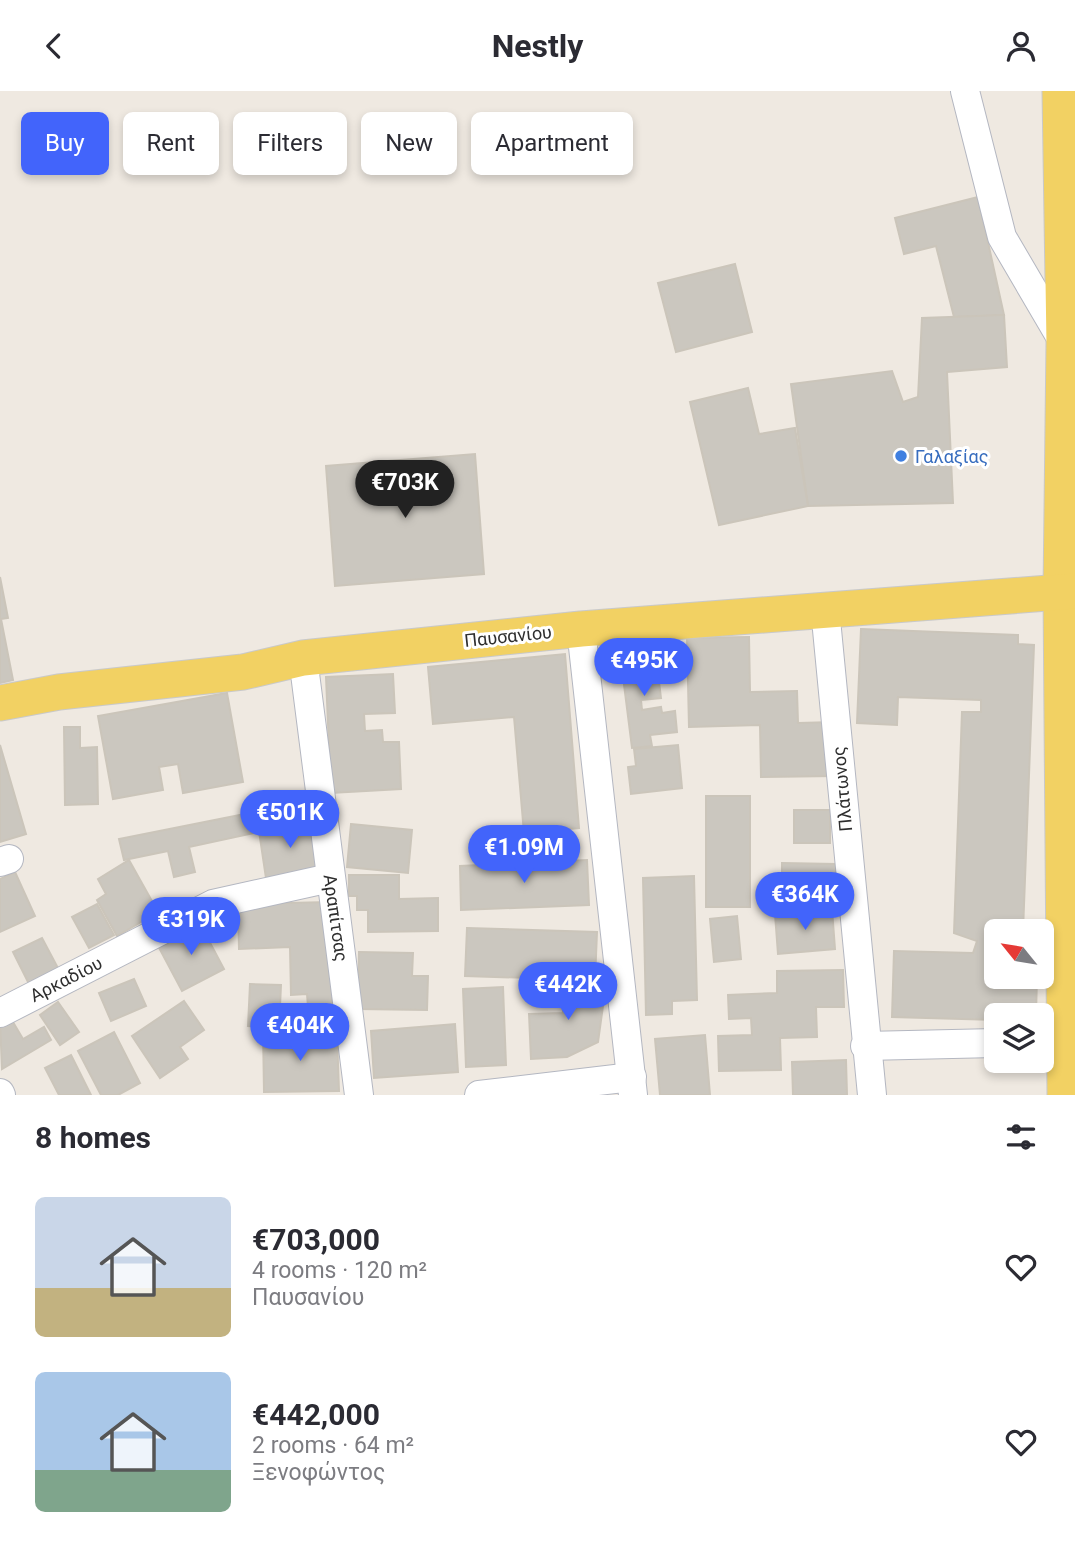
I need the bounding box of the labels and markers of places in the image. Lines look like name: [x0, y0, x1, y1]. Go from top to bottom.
place label: Γαλαξίας: [915, 446, 988, 467]
marker: Γαλαξίας: [893, 448, 909, 464]
pin: €703K: [356, 461, 454, 520]
pin: €495K: [595, 639, 693, 698]
pin: €501K: [241, 791, 339, 850]
pin: €1.09M: [467, 825, 581, 885]
pin: €364K: [756, 873, 854, 932]
pin: €319K: [142, 897, 240, 957]
pin: €442K: [519, 963, 617, 1022]
pin: €404K: [251, 1003, 349, 1063]

